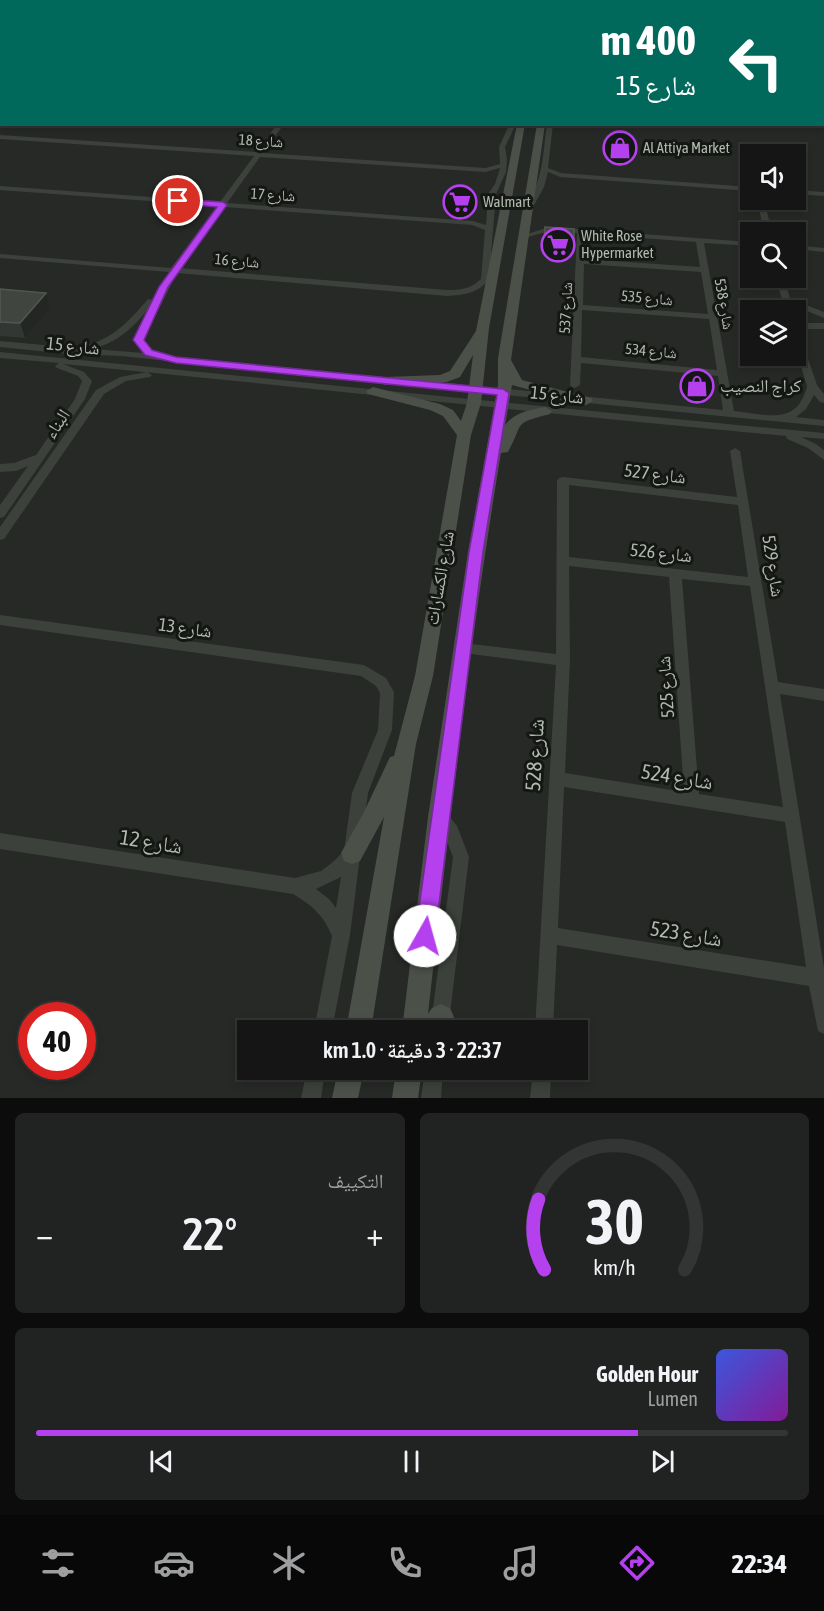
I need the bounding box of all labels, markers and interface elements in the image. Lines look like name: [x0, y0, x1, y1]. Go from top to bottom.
text: 400 m: [601, 16, 696, 64]
icon: left: [717, 24, 795, 102]
text: شارع 15: [616, 70, 696, 101]
street label: شارع 18: [238, 130, 284, 153]
shop icon: Al Attiya Market: [602, 130, 638, 166]
place label: Al Attiya Market: [643, 139, 730, 156]
map controls: [740, 144, 806, 366]
button: sound: [740, 144, 806, 210]
pin: [152, 175, 203, 226]
icon: arrive: [161, 184, 194, 217]
street label: شارع 17: [250, 184, 296, 207]
supermarket icon: Walmart: [442, 184, 478, 220]
place label: Walmart: [483, 193, 531, 210]
button: search: [740, 222, 806, 288]
supermarket icon: White Rose Hypermarket: [540, 227, 576, 263]
place label: White Rose Hypermarket: [581, 227, 654, 261]
street label: شارع 16: [214, 250, 260, 273]
street label: شارع 538: [710, 277, 737, 331]
street label: شارع 537: [556, 282, 577, 334]
street label: شارع 535: [620, 287, 674, 310]
button: layers: [740, 300, 806, 366]
street label: شارع 15: [45, 332, 101, 360]
street label: شارع 534: [624, 340, 678, 363]
shop icon: كراج النصيب: [679, 368, 715, 404]
place label: كراج النصيب: [720, 375, 802, 398]
street label: شارع 15: [529, 381, 585, 409]
street label: البناء: [39, 405, 74, 443]
street label: شارع 527: [623, 459, 687, 489]
street label: شارع الكسارات: [421, 529, 459, 627]
street label: شارع 529: [757, 534, 789, 598]
street label: شارع 526: [629, 539, 693, 567]
street label: شارع 13: [157, 613, 213, 643]
street label: شارع 525: [653, 655, 679, 719]
street label: شارع 528: [520, 718, 550, 792]
street label: شارع 524: [639, 758, 715, 796]
street label: شارع 12: [118, 824, 184, 860]
position arrow: [393, 904, 457, 968]
street label: شارع 523: [648, 915, 724, 953]
speed limit sign: 40: [18, 1002, 96, 1080]
text: 22:37 · 3 دقيقة · 1.0 km: [323, 1037, 502, 1063]
text: التكييف: [327, 1169, 384, 1192]
text: 30: [585, 1186, 644, 1257]
text: 22°: [182, 1208, 237, 1260]
text: −: [36, 1215, 53, 1253]
text: +: [366, 1215, 383, 1253]
text: km/h: [593, 1255, 636, 1280]
text: Golden Hour: [596, 1361, 698, 1387]
text: Lumen: [647, 1387, 698, 1410]
icon: previous: [145, 1445, 178, 1478]
icon: pause: [395, 1445, 428, 1478]
icon: next: [646, 1445, 679, 1478]
icon: filters: [37, 1542, 79, 1584]
icon: car: [153, 1542, 195, 1584]
icon: climate: [268, 1542, 310, 1584]
icon: phone: [384, 1542, 426, 1584]
icon: music: [500, 1542, 542, 1584]
icon: directions: [616, 1542, 658, 1584]
text: 22:34: [732, 1548, 787, 1579]

